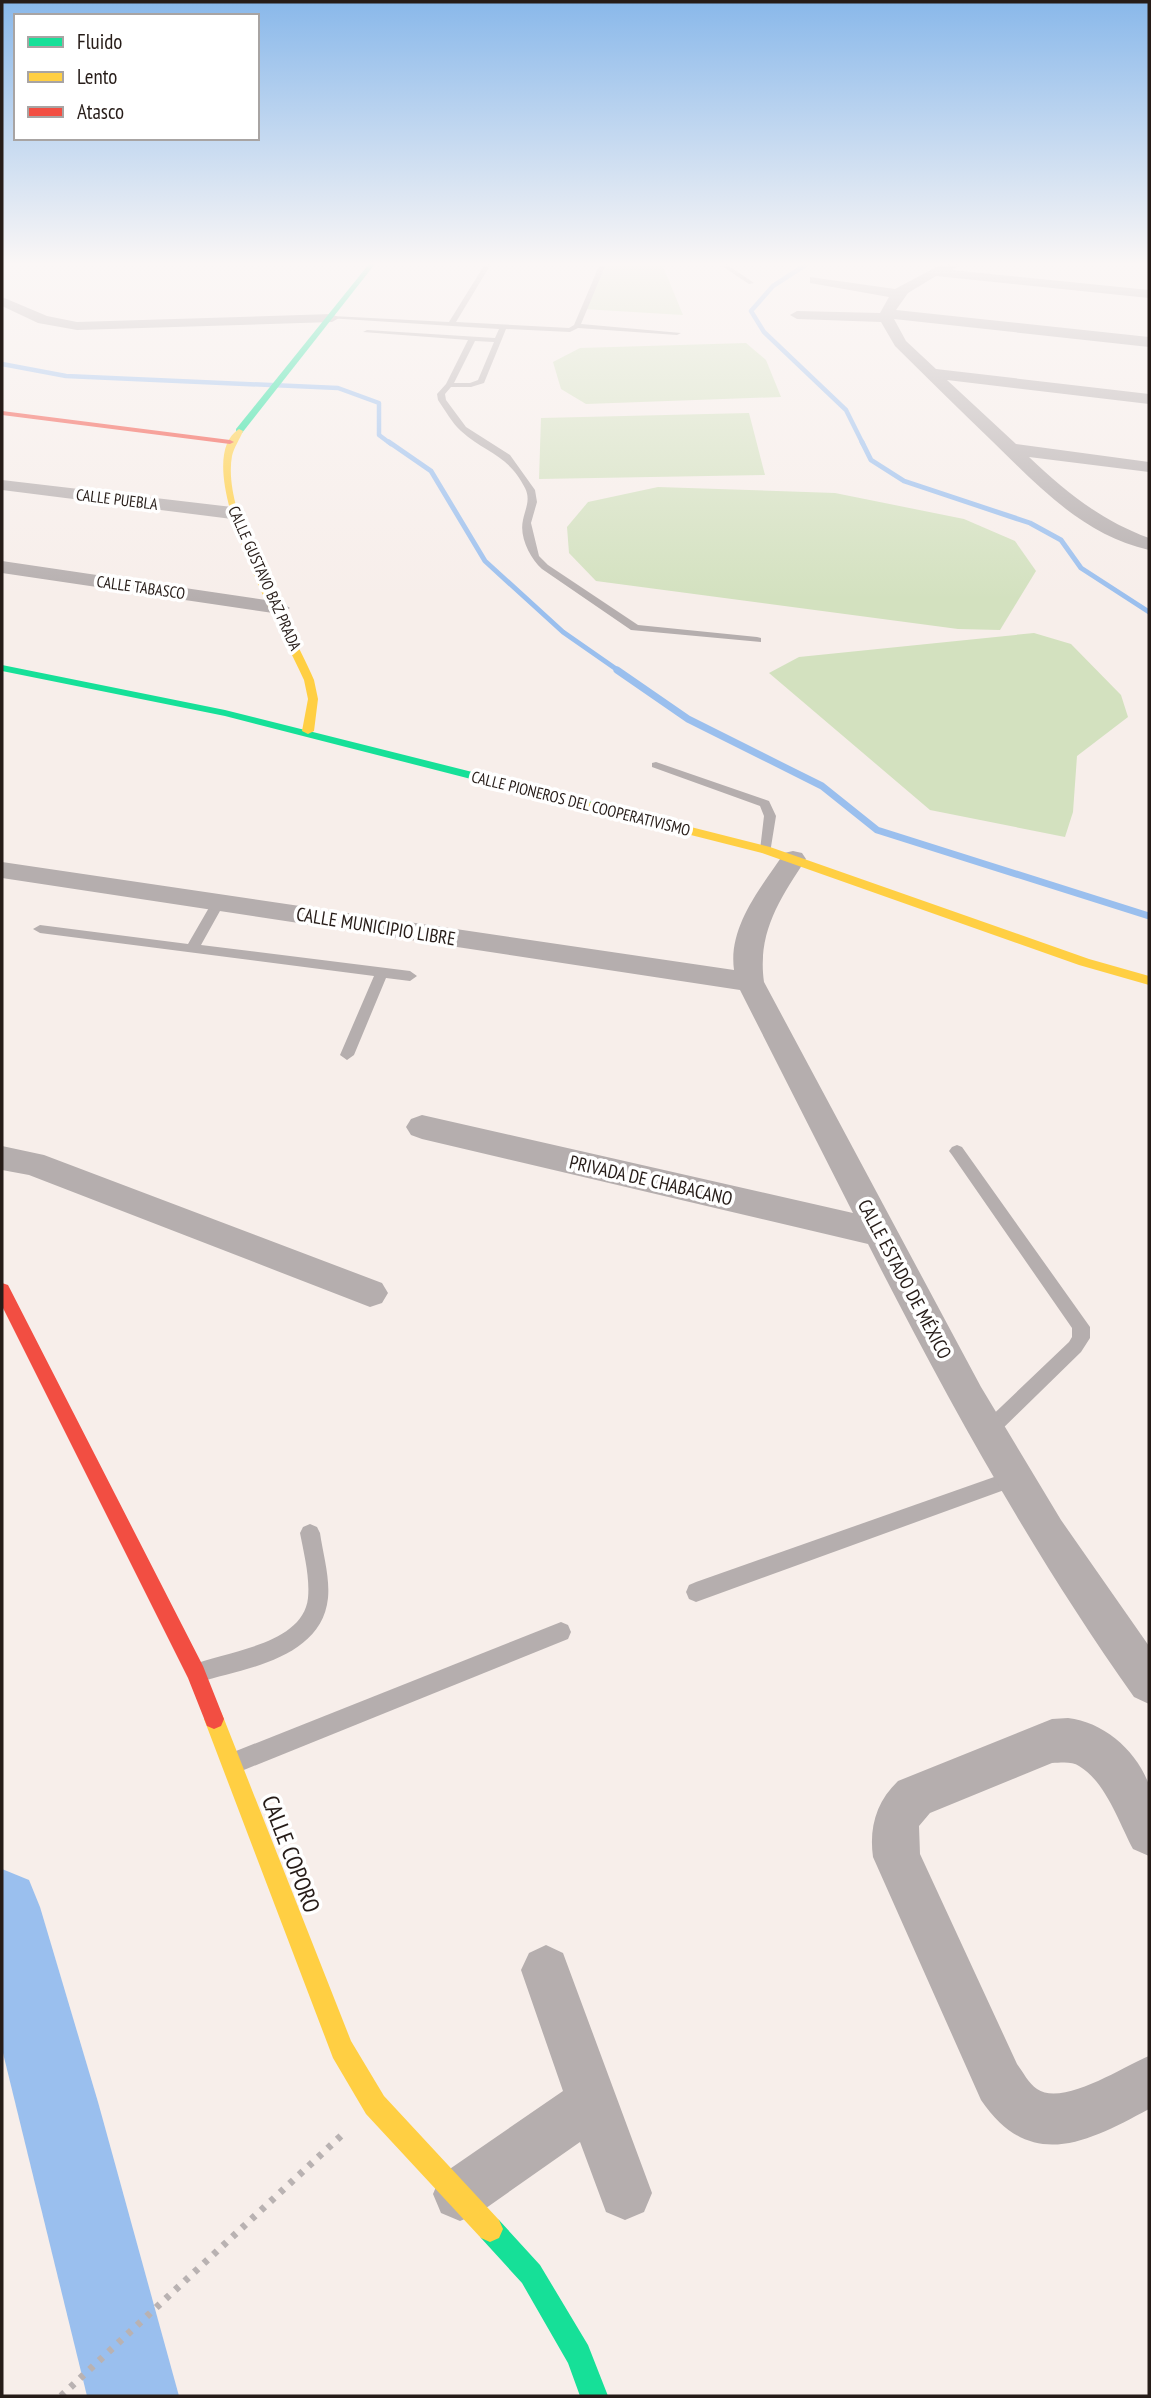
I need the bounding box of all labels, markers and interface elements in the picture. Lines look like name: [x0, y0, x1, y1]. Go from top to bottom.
legend: [14, 14, 259, 140]
text: Fluido: [77, 28, 122, 55]
text: Lento: [77, 63, 117, 90]
text: Atasco: [77, 98, 124, 125]
street label: CALLE PUEBLA: [75, 484, 159, 514]
street label: CALLE GUSTAVO BAZ PRADA: [224, 503, 306, 654]
street label: CALLE TABASCO: [95, 571, 187, 603]
street label: CALLE PIONEROS DEL COOPERATIVISMO: [470, 766, 693, 840]
street label: CALLE MUNICIPIO LIBRE: [295, 902, 457, 950]
street label: PRIVADA DE CHABACANO: [567, 1150, 735, 1210]
street label: CALLE ESTADO DE MÉXICO: [853, 1195, 957, 1363]
street label: CALLE COPORO: [256, 1791, 327, 1916]

